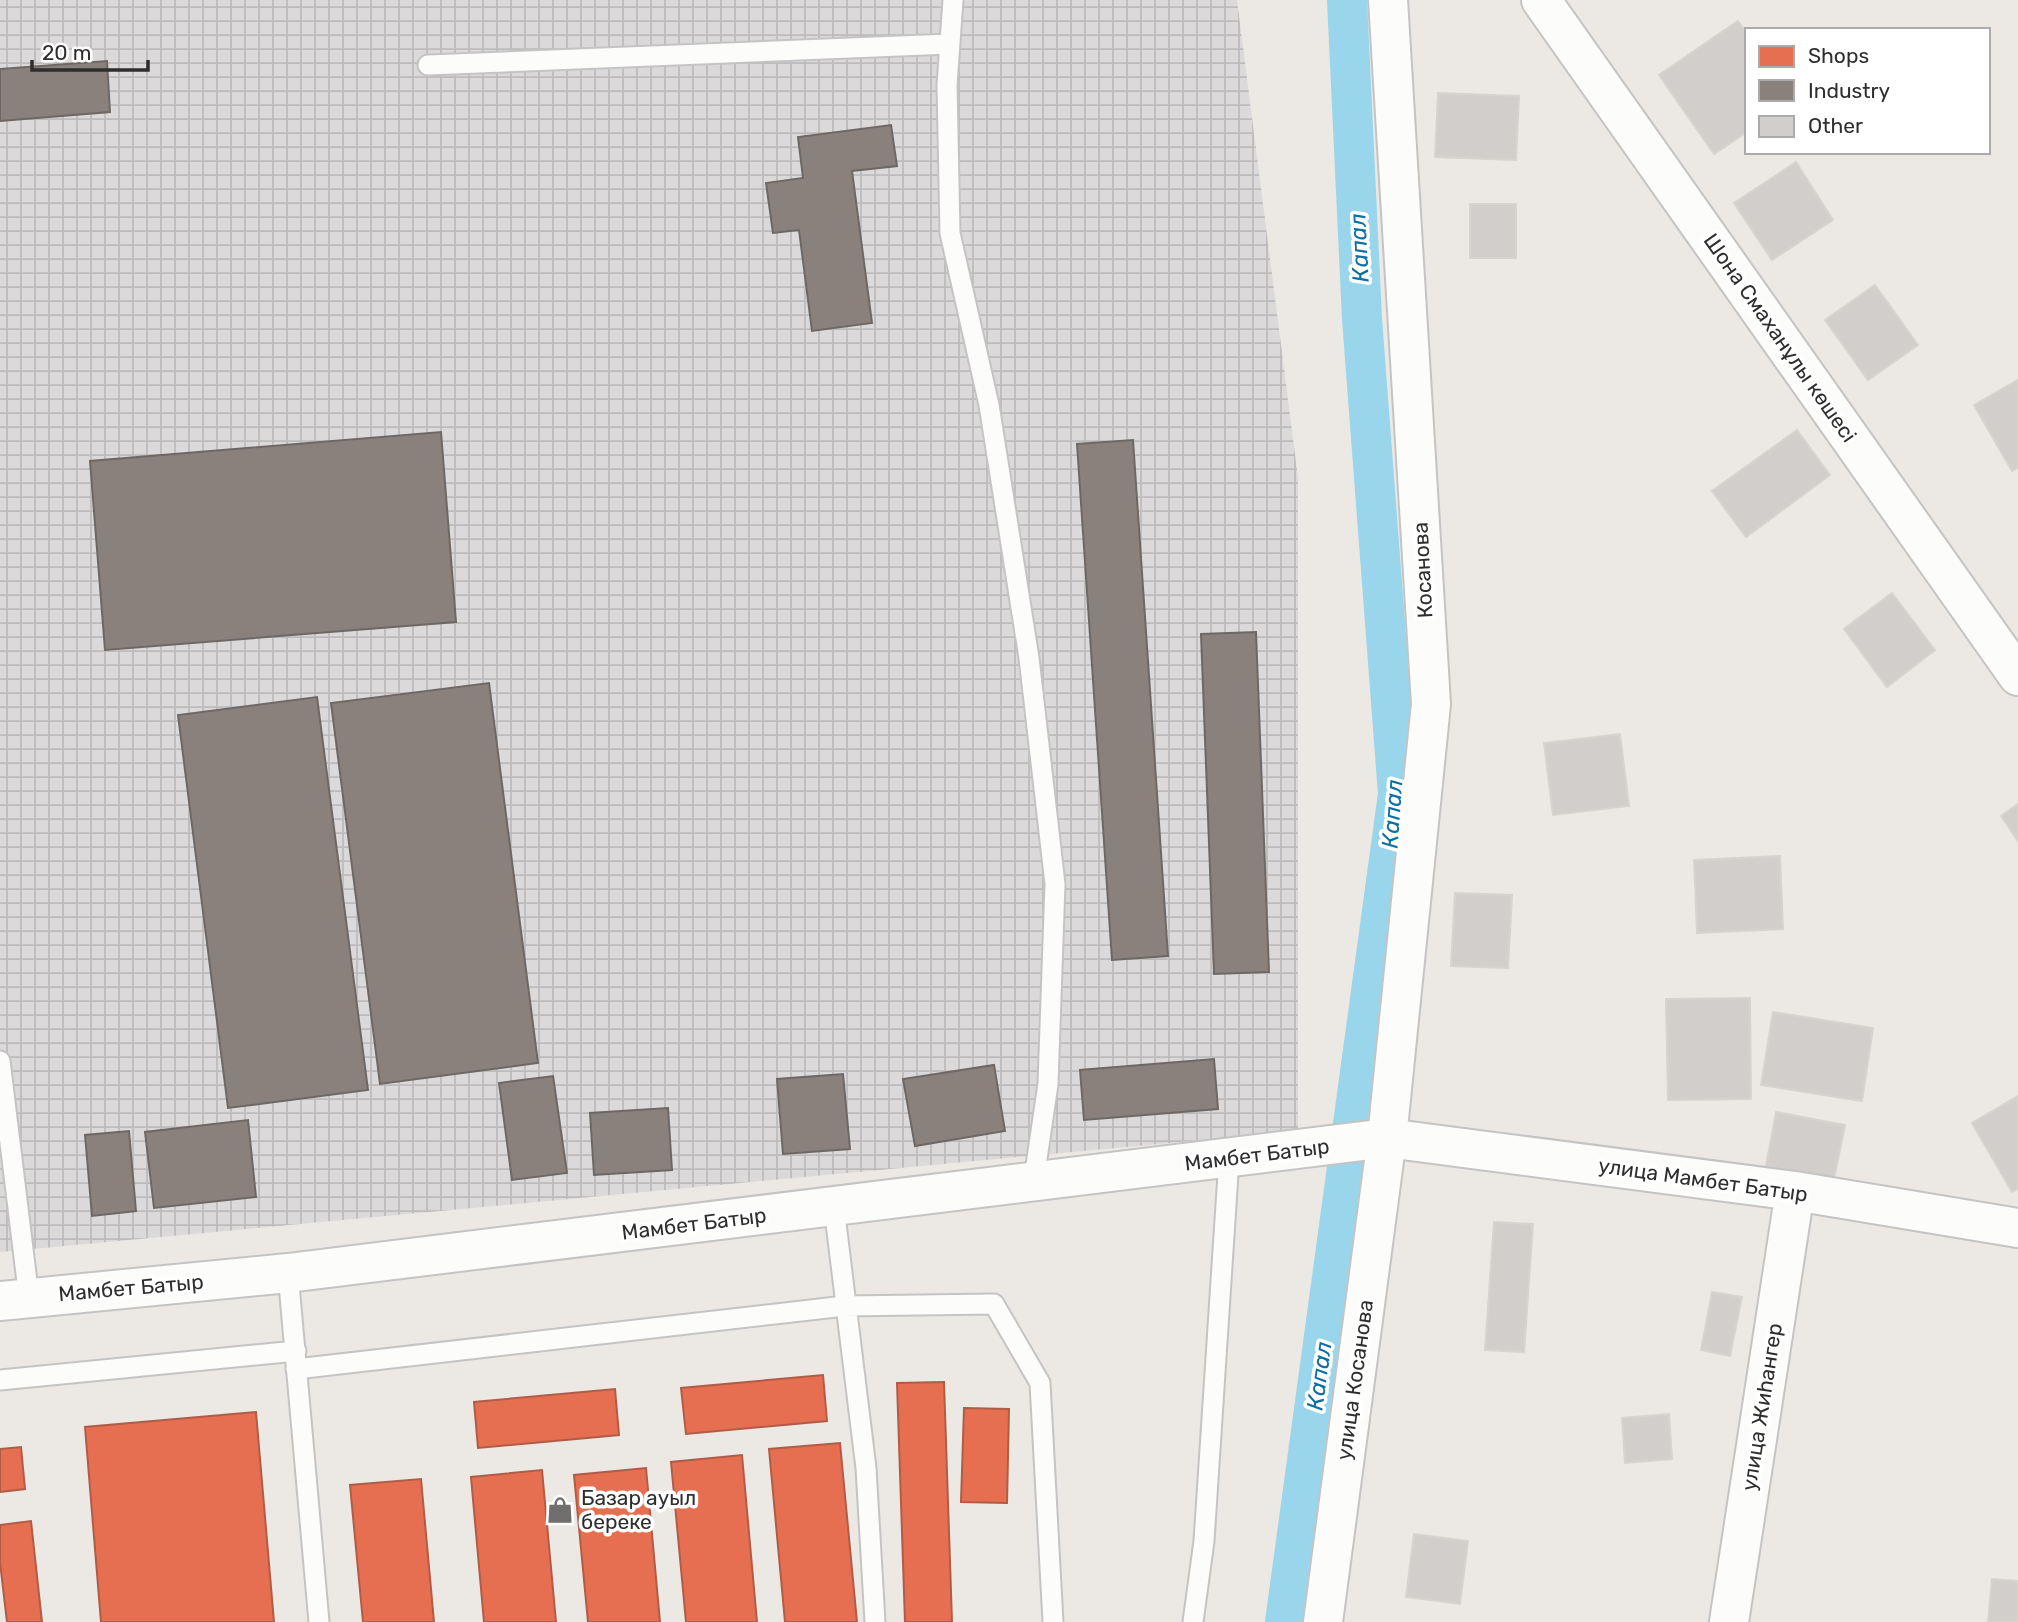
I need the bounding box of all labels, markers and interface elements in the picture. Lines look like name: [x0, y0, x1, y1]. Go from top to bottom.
scale bar: [32, 28, 147, 72]
legend: [1745, 28, 1990, 154]
text: 20 m: [42, 40, 91, 65]
text: Shops: [1808, 43, 1869, 68]
text: Industry: [1808, 78, 1890, 103]
text: Other: [1808, 113, 1863, 138]
water label: Капал: [1343, 213, 1375, 283]
street label: Шона Смаханұлы көшесі: [1699, 229, 1862, 447]
street label: Косанова: [1407, 521, 1438, 619]
water label: Капал: [1376, 779, 1408, 849]
street label: Мамбет Батыр: [1183, 1133, 1331, 1176]
street label: улица Мамбет Батыр: [1597, 1152, 1809, 1207]
street label: Мамбет Батыр: [620, 1202, 768, 1245]
street label: Мамбет Батыр: [57, 1269, 205, 1306]
street label: улица Косанова: [1331, 1298, 1378, 1462]
street label: улица Жиhангер: [1736, 1321, 1787, 1493]
water label: Капал: [1300, 1340, 1338, 1412]
place label: Базар ауыл береке: [581, 1485, 696, 1534]
shop icon: Базар ауыл береке: [545, 1495, 575, 1525]

